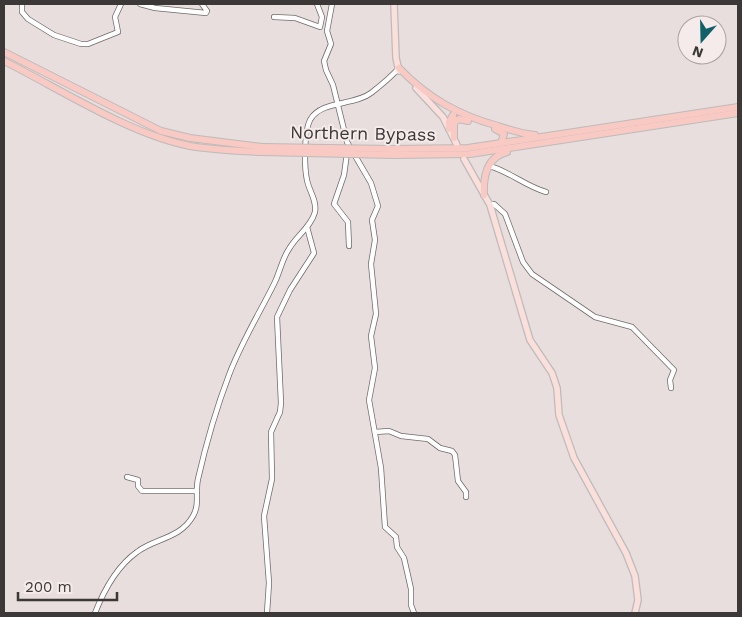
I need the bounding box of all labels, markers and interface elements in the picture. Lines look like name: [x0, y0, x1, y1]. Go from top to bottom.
north arrow: [677, 15, 727, 65]
text: N: [690, 43, 705, 62]
street label: Northern Bypass: [290, 121, 436, 145]
scale bar: [18, 570, 116, 602]
text: 200 m: [25, 578, 72, 596]

